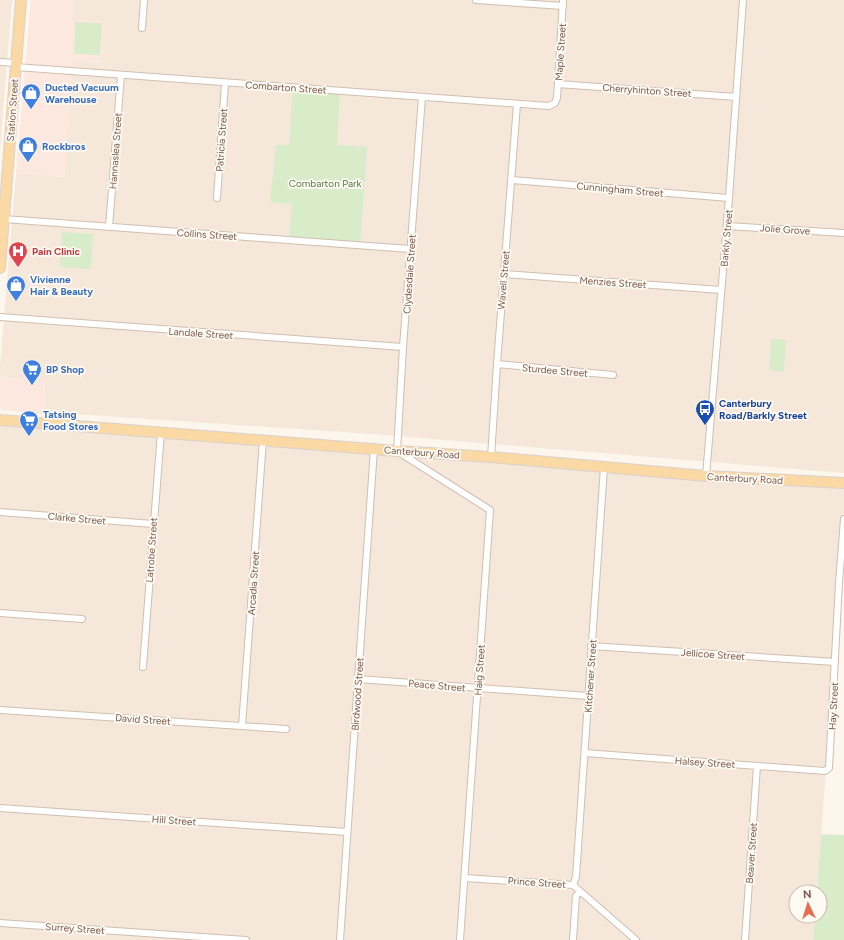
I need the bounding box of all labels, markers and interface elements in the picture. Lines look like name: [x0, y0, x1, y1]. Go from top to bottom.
street label: Maple Street: [552, 23, 569, 81]
street label: Station Street: [4, 78, 21, 142]
street label: Combarton Street: [245, 78, 327, 97]
place label: Ducted Vacuum Warehouse: [45, 81, 119, 106]
street label: Cherryhinton Street: [602, 81, 692, 100]
shop icon: Ducted Vacuum Warehouse: [20, 82, 42, 110]
street label: Patricia Street: [213, 108, 230, 172]
street label: Hannaslea Street: [106, 112, 125, 190]
shop icon: Rockbros: [17, 135, 39, 163]
place label: Rockbros: [42, 140, 86, 153]
park label: Combarton Park: [289, 177, 361, 190]
street label: Cunningham Street: [576, 179, 664, 200]
street label: Barkly Street: [718, 209, 735, 267]
street label: Jolie Grove: [759, 221, 811, 238]
street label: Collins Street: [176, 226, 238, 243]
street label: Clydesdale Street: [400, 234, 419, 314]
hospital icon: Pain Clinic: [7, 240, 29, 268]
place label: Pain Clinic: [32, 245, 81, 258]
street label: Wavell Street: [494, 250, 513, 310]
place label: Vivienne Hair & Beauty: [30, 273, 93, 298]
shop icon: Vivienne Hair & Beauty: [5, 274, 27, 302]
street label: Menzies Street: [579, 274, 647, 291]
street label: Landale Street: [168, 325, 234, 342]
supermarket icon: BP Shop: [21, 358, 43, 386]
street label: Sturdee Street: [521, 361, 589, 380]
place label: BP Shop: [46, 363, 84, 376]
place label: Canterbury Road/Barkly Street: [719, 397, 807, 422]
bus stop icon: Canterbury Road/Barkly Street: [694, 398, 716, 426]
place label: Tatsing Food Stores: [43, 408, 99, 433]
supermarket icon: Tatsing Food Stores: [18, 409, 40, 437]
street label: Canterbury Road: [384, 443, 460, 462]
street label: Canterbury Road: [707, 470, 783, 487]
street label: Clarke Street: [47, 509, 107, 528]
street label: Latrobe Street: [143, 517, 160, 583]
street label: Arcadia Street: [245, 550, 262, 616]
street label: Kitchener Street: [581, 639, 600, 713]
street label: Haig Street: [471, 644, 488, 696]
street label: Jellicoe Street: [680, 646, 746, 663]
street label: Birdwood Street: [348, 657, 367, 731]
street label: Peace Street: [408, 677, 466, 695]
street label: Hay Street: [826, 681, 841, 730]
street label: David Street: [115, 711, 171, 728]
street label: Halsey Street: [674, 754, 736, 771]
street label: Hill Street: [151, 812, 197, 829]
street label: Beaver Street: [743, 822, 760, 884]
street label: Prince Street: [507, 874, 567, 891]
north arrow: [788, 884, 828, 924]
text: N: [803, 888, 812, 901]
street label: Surrey Street: [45, 920, 105, 937]

